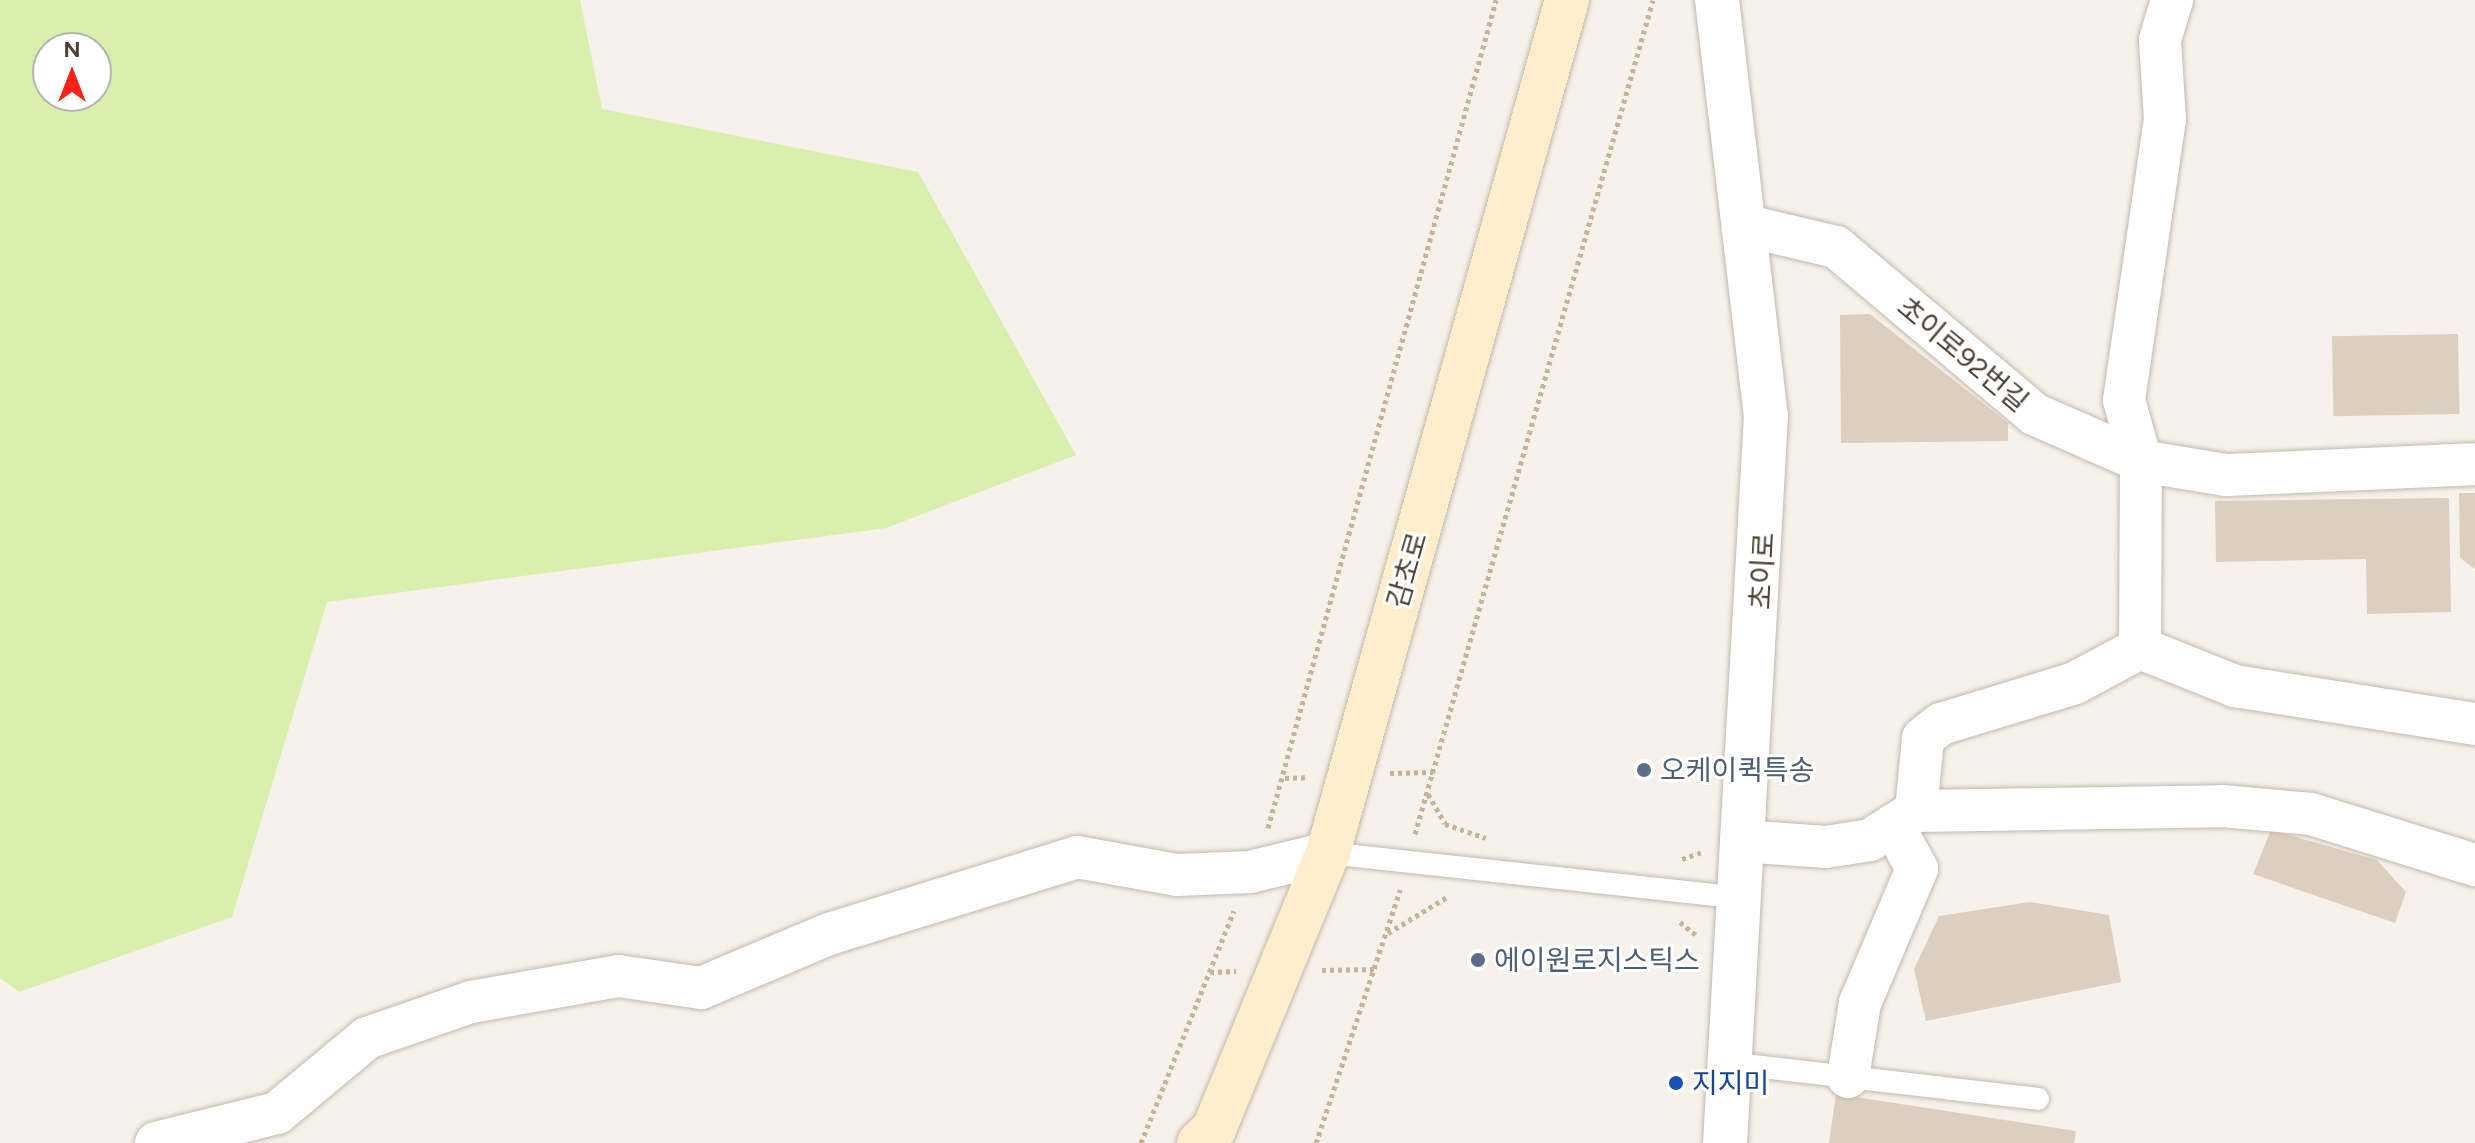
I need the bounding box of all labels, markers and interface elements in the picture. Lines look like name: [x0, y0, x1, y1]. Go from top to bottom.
north arrow: [32, 32, 112, 112]
text: N: [63, 36, 81, 63]
street label: 초이로92번길: [1891, 290, 2035, 418]
street label: 감초로: [1380, 528, 1434, 612]
street label: 초이로: [1743, 532, 1781, 610]
place label: 오케이퀵특송: [1660, 753, 1815, 787]
marker: 오케이퀵특송: [1635, 761, 1653, 779]
place label: 에이원로지스틱스: [1494, 943, 1700, 977]
marker: 에이원로지스틱스: [1469, 951, 1487, 969]
place label: 지지미: [1692, 1066, 1769, 1100]
marker: 지지미: [1667, 1074, 1685, 1092]

